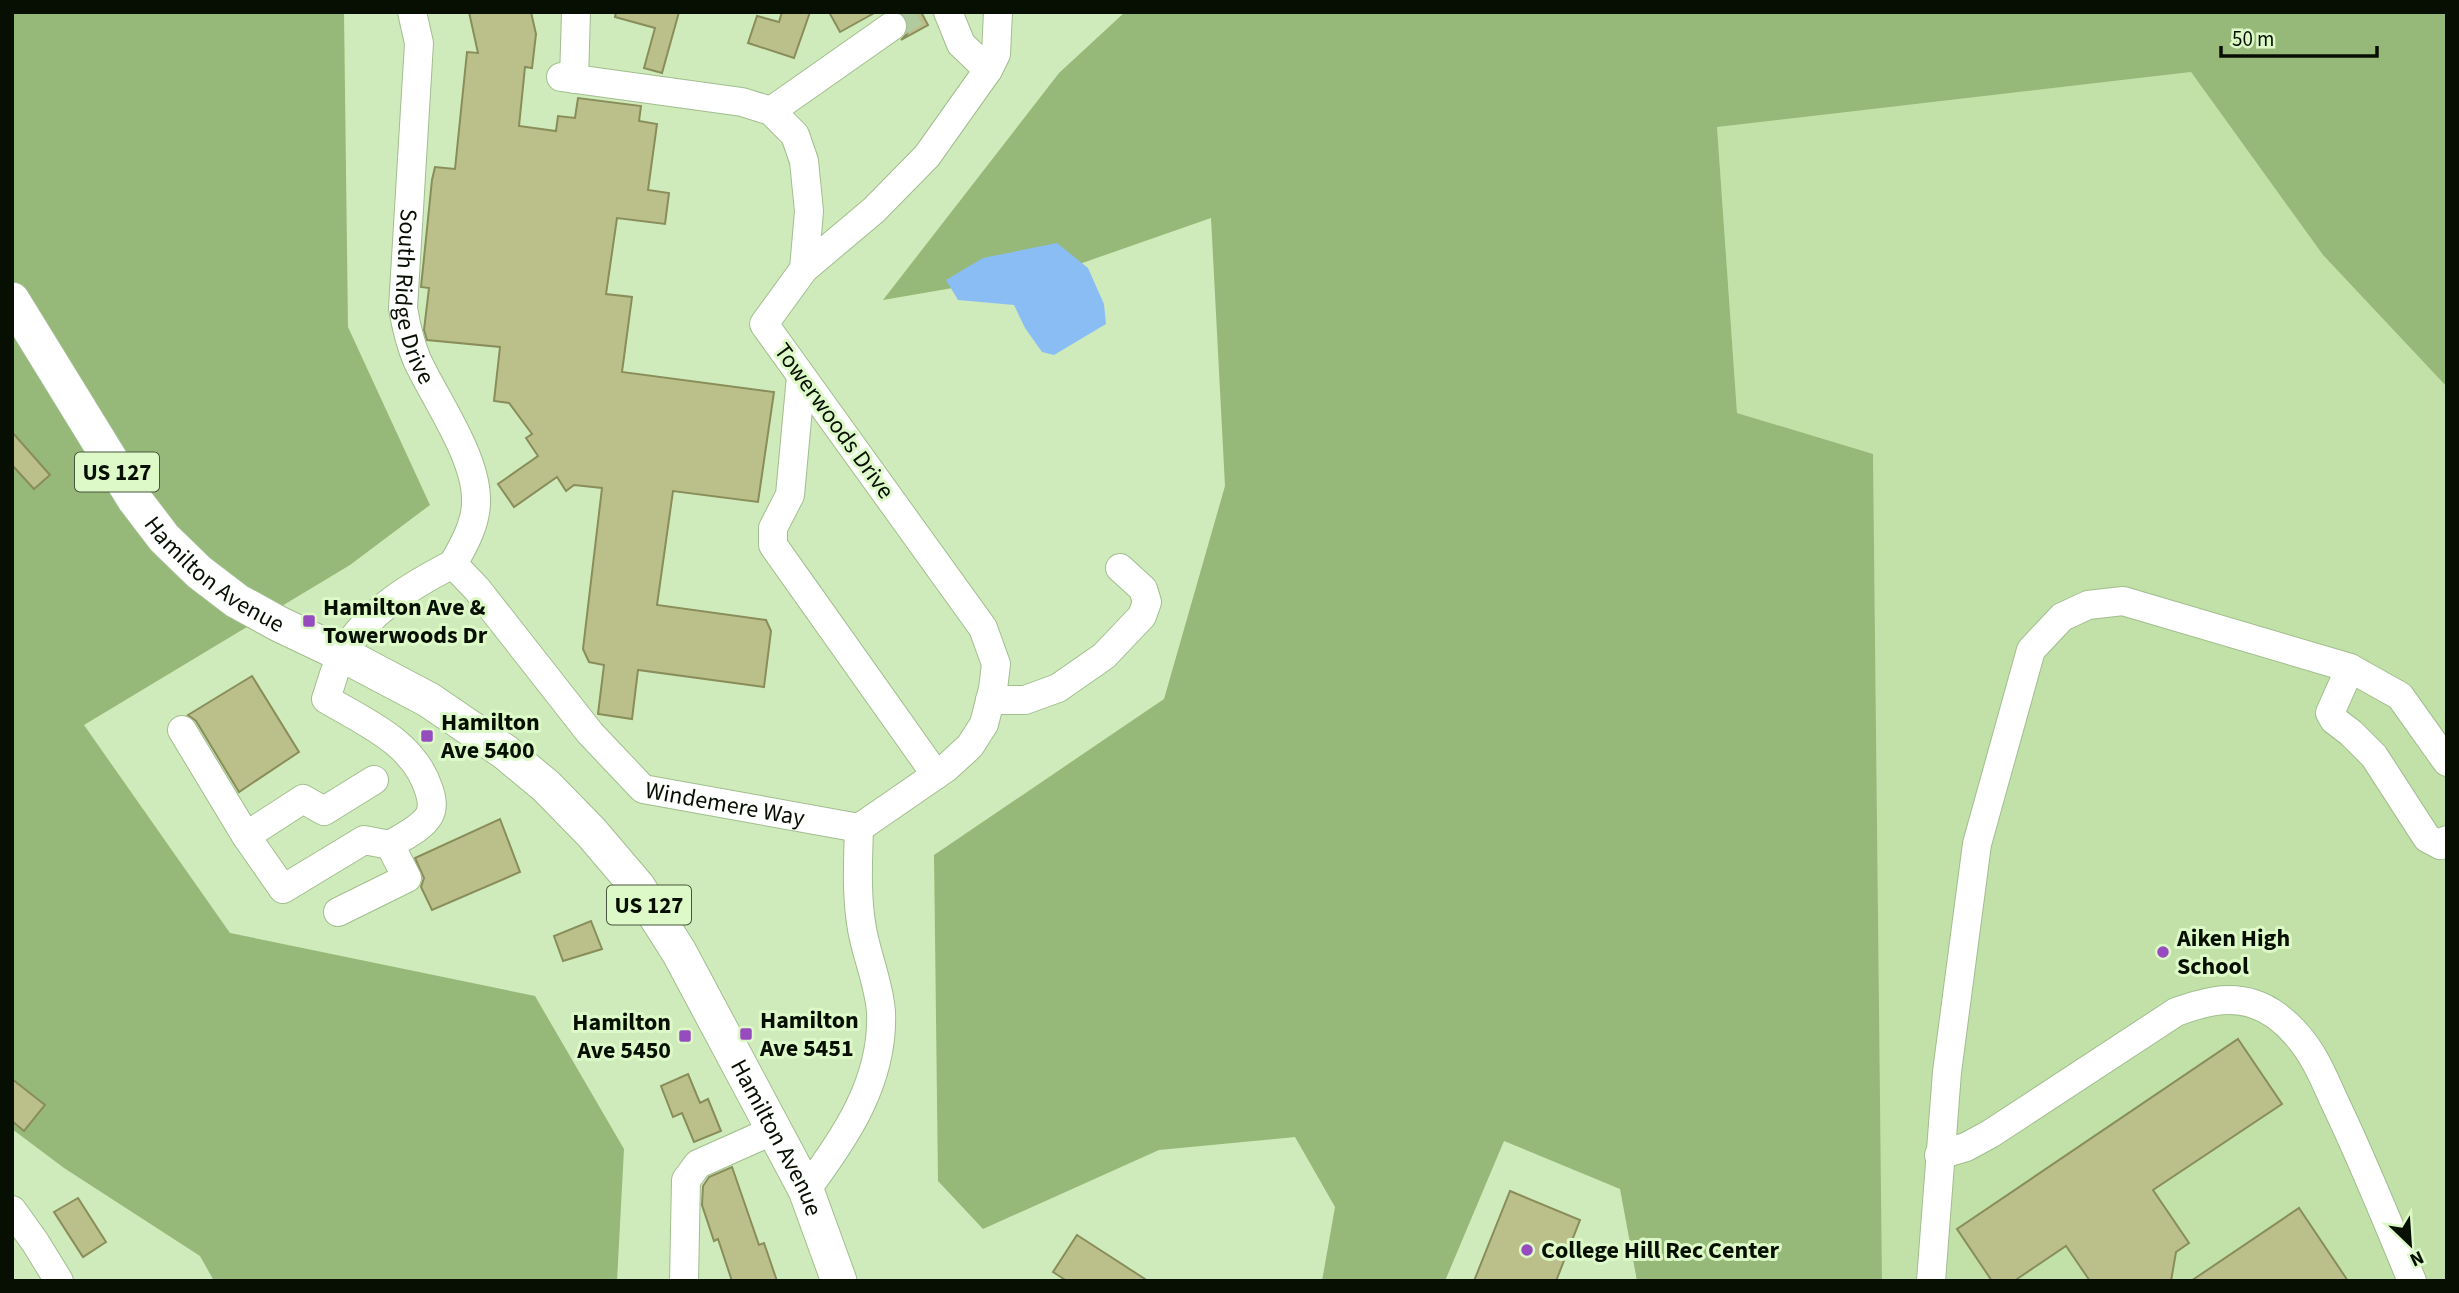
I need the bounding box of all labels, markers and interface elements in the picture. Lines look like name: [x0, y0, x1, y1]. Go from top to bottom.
scale bar: [2221, 14, 2377, 58]
text: 50 m: [2232, 24, 2274, 54]
street label: South Ridge Drive: [385, 208, 444, 390]
street label: Towerwoods Drive: [765, 336, 903, 506]
road number: US 127: [75, 452, 159, 492]
street label: Hamilton Avenue: [136, 508, 291, 641]
place label: Hamilton Ave & Towerwoods Dr: [323, 590, 488, 653]
marker: Hamilton Ave & Towerwoods Dr: [301, 613, 317, 629]
place label: Hamilton Ave 5400: [440, 705, 540, 768]
marker: Hamilton Ave 5400: [419, 728, 435, 744]
street label: Windemere Way: [642, 772, 807, 835]
road number: US 127: [607, 885, 691, 924]
place label: Aiken High School: [2176, 921, 2290, 984]
marker: Aiken High School: [2155, 944, 2171, 960]
place label: Hamilton Ave 5451: [759, 1003, 859, 1066]
place label: Hamilton Ave 5450: [572, 1005, 671, 1068]
marker: Hamilton Ave 5451: [738, 1026, 754, 1042]
marker: Hamilton Ave 5450: [677, 1028, 693, 1044]
street label: Hamilton Avenue: [722, 1053, 831, 1221]
north arrow: [2375, 1209, 2445, 1279]
place label: College Hill Rec Center: [1541, 1233, 1779, 1268]
marker: College Hill Rec Center: [1519, 1242, 1535, 1258]
text: N: [2405, 1243, 2428, 1273]

